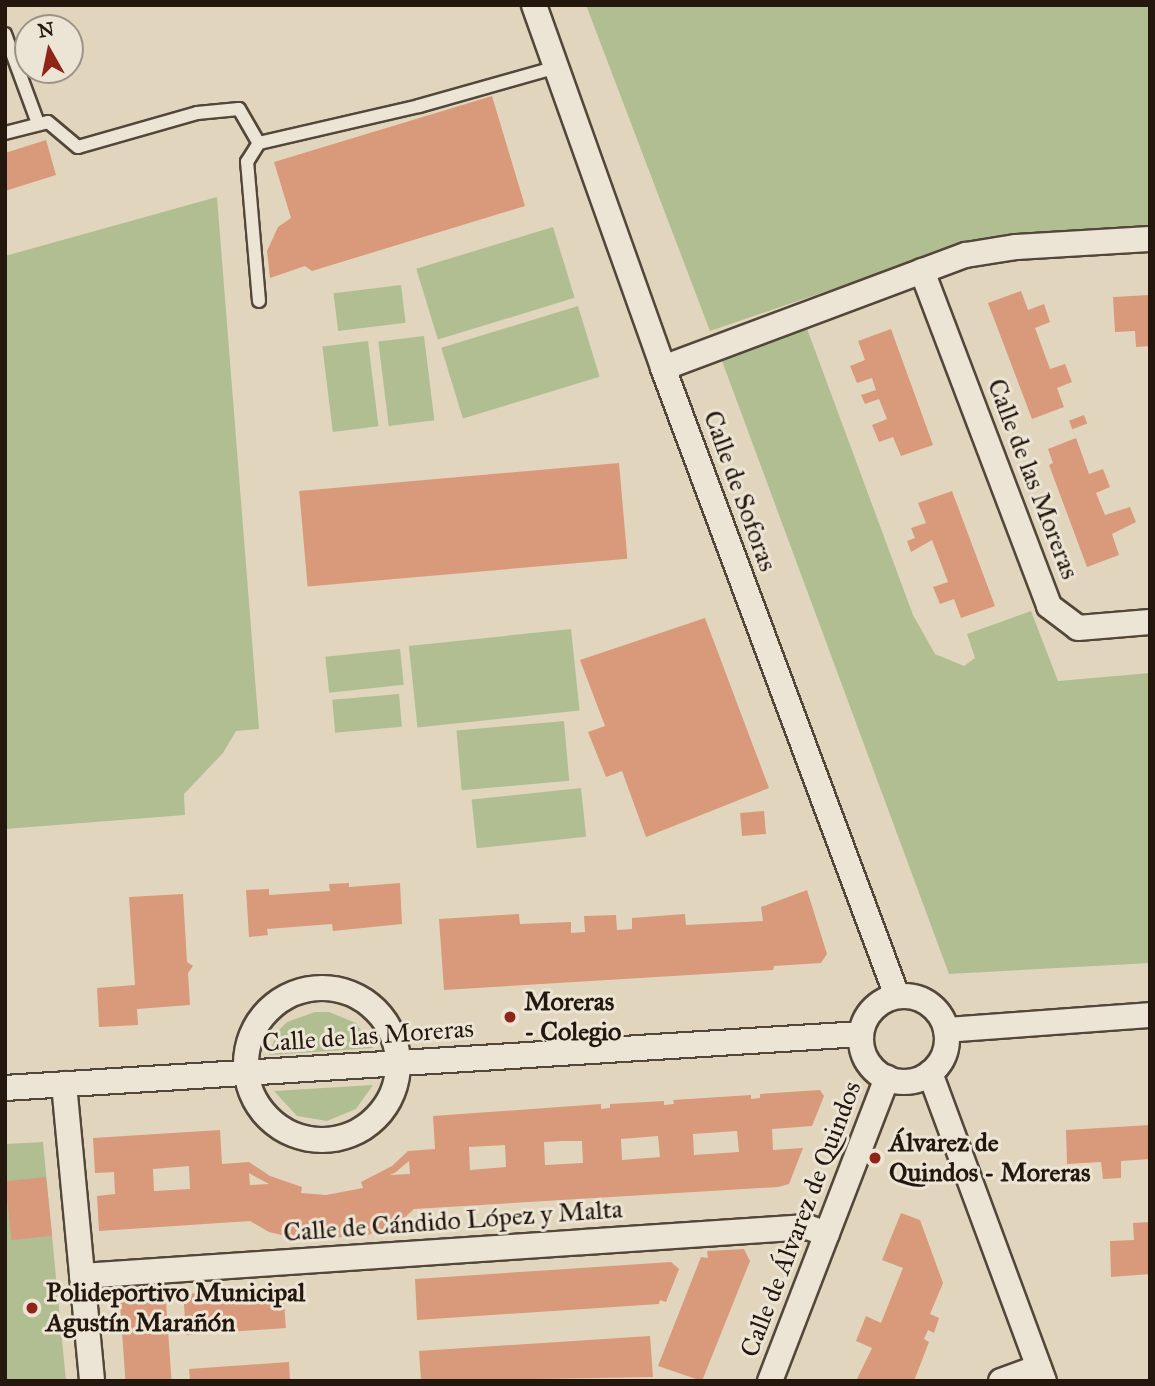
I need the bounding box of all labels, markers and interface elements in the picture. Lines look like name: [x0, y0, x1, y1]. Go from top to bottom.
north arrow: [14, 14, 84, 84]
text: N: [36, 17, 56, 42]
street label: Calle de las Moreras: [980, 374, 1086, 584]
street label: Calle de Soforas: [696, 406, 784, 576]
place label: Moreras - Colegio: [524, 986, 621, 1048]
marker: Moreras - Colegio: [502, 1009, 518, 1025]
street label: Calle de las Moreras: [261, 1013, 475, 1059]
street label: Calle de Álvarez de Quindos: [734, 1077, 868, 1361]
place label: Álvarez de Quindos - Moreras: [889, 1127, 1090, 1188]
marker: Álvarez de Quindos - Moreras: [867, 1150, 883, 1166]
street label: Calle de Cándido López y Malta: [282, 1194, 624, 1248]
place label: Polideportivo Municipal Agustín Marañón: [46, 1277, 305, 1338]
marker: Polideportivo Municipal Agustín Marañón: [24, 1300, 40, 1316]

